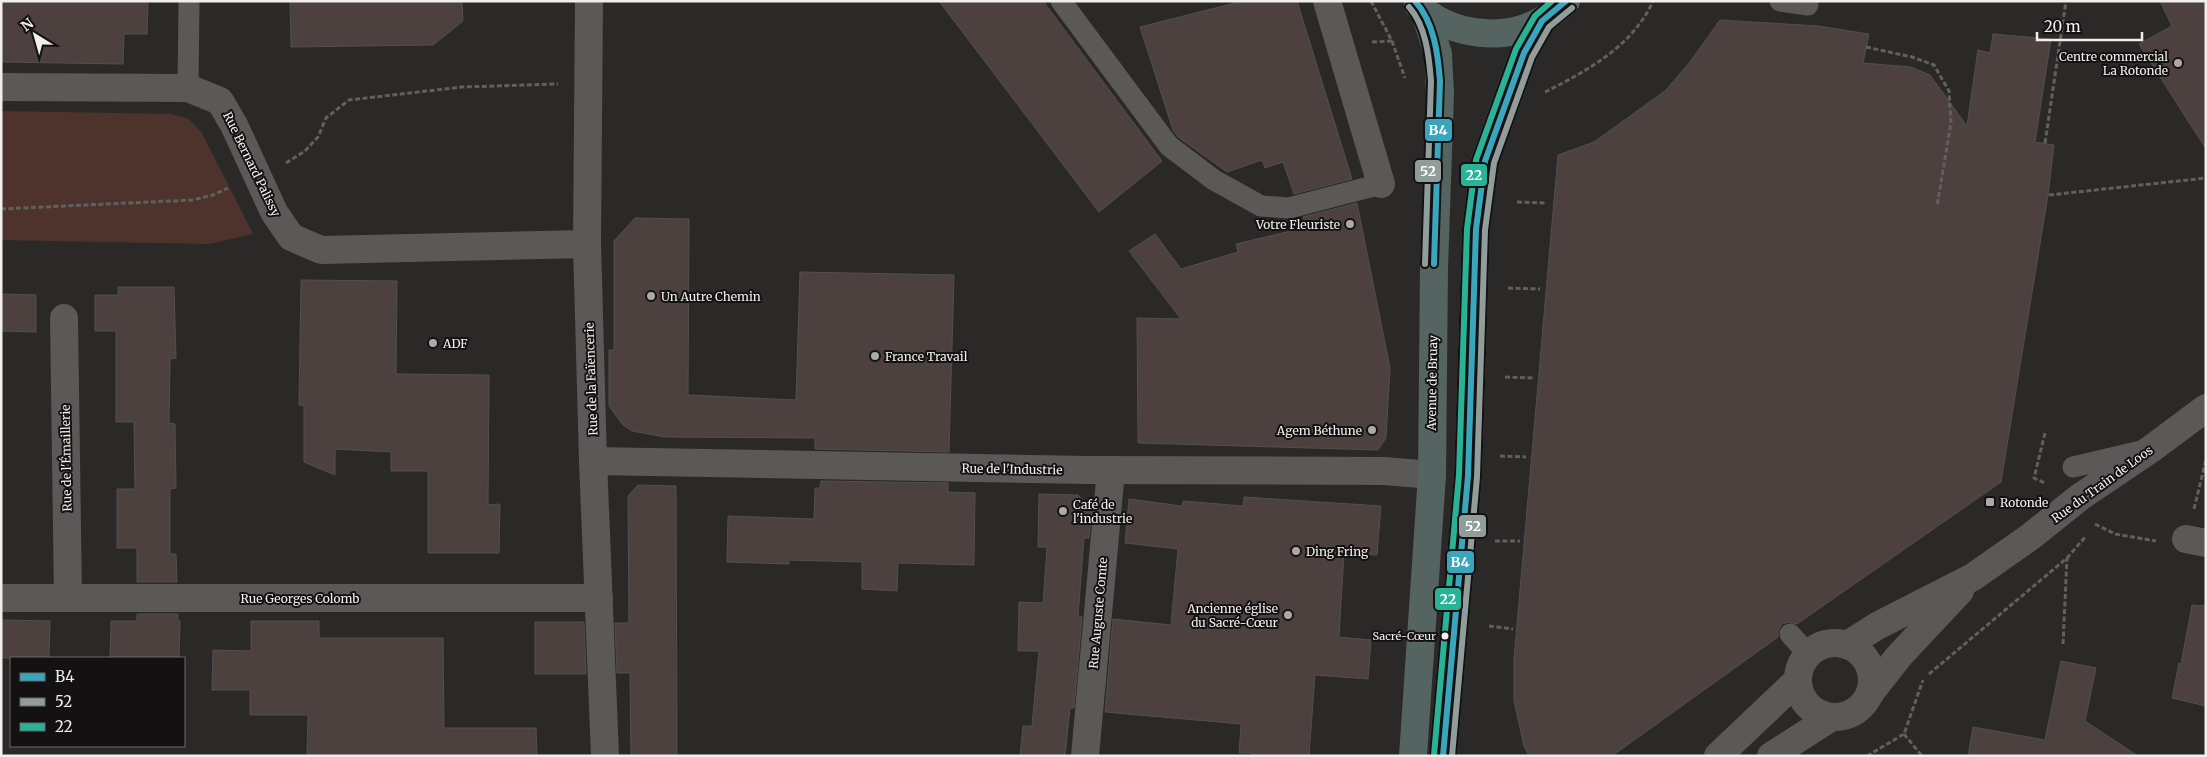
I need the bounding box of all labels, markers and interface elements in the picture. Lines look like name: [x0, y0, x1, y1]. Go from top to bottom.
north arrow: [10, 10, 60, 60]
scale bar: [2037, 10, 2142, 42]
text: N: [17, 14, 37, 35]
text: 20 m: [2044, 17, 2081, 36]
place label: Centre commercial La Rotonde: [2059, 49, 2168, 78]
marker: Centre commercial La Rotonde: [2172, 57, 2184, 69]
street label: Rue Bernard Palissy: [220, 109, 284, 219]
line badge: B4: [1424, 118, 1453, 142]
text: B4: [1429, 121, 1448, 139]
line badge: 52: [1414, 159, 1442, 183]
text: 52: [1420, 162, 1436, 180]
line badge: 22: [1460, 163, 1488, 187]
text: 22: [1466, 166, 1482, 184]
place label: Votre Fleuriste: [1255, 217, 1340, 232]
marker: Votre Fleuriste: [1344, 218, 1356, 230]
place label: Un Autre Chemin: [661, 289, 761, 304]
marker: Un Autre Chemin: [645, 290, 657, 302]
street label: Rue de la Faïencerie: [582, 322, 600, 436]
street label: Avenue de Bruay: [1424, 335, 1440, 432]
place label: ADF: [442, 336, 468, 351]
marker: ADF: [427, 337, 439, 349]
place label: France Travail: [885, 349, 968, 364]
marker: France Travail: [869, 350, 881, 362]
street label: Rue de l'Émaillerie: [58, 404, 74, 512]
place label: Agem Béthune: [1276, 423, 1362, 438]
marker: Agem Béthune: [1366, 424, 1378, 436]
street label: Rue du Train de Loos: [2049, 442, 2156, 526]
street label: Rue de l'Industrie: [961, 461, 1063, 477]
place label: Rotonde: [2000, 495, 2048, 510]
marker: Rotonde: [1984, 496, 1996, 508]
place label: Café de l'industrie: [1073, 497, 1132, 526]
marker: Café de l'industrie: [1057, 505, 1069, 517]
line badge: 52: [1458, 514, 1487, 538]
text: 52: [1465, 517, 1481, 535]
place label: Ding Fring: [1306, 544, 1369, 559]
marker: Ding Fring: [1290, 545, 1302, 557]
line badge: B4: [1446, 550, 1475, 574]
text: B4: [1451, 553, 1470, 571]
street label: Rue Auguste Comte: [1086, 557, 1110, 669]
line badge: 22: [1434, 587, 1462, 611]
text: 22: [1440, 590, 1456, 608]
street label: Rue Georges Colomb: [241, 591, 359, 606]
place label: Ancienne église du Sacré-Cœur: [1186, 601, 1279, 630]
marker: Ancienne église du Sacré-Cœur: [1282, 609, 1294, 621]
place label: Sacré-Cœur: [1373, 629, 1436, 643]
marker: Sacré-Cœur: [1440, 631, 1450, 641]
legend: [10, 657, 185, 747]
text: B4: [55, 667, 75, 686]
text: 52: [55, 692, 72, 711]
text: 22: [55, 717, 73, 736]

